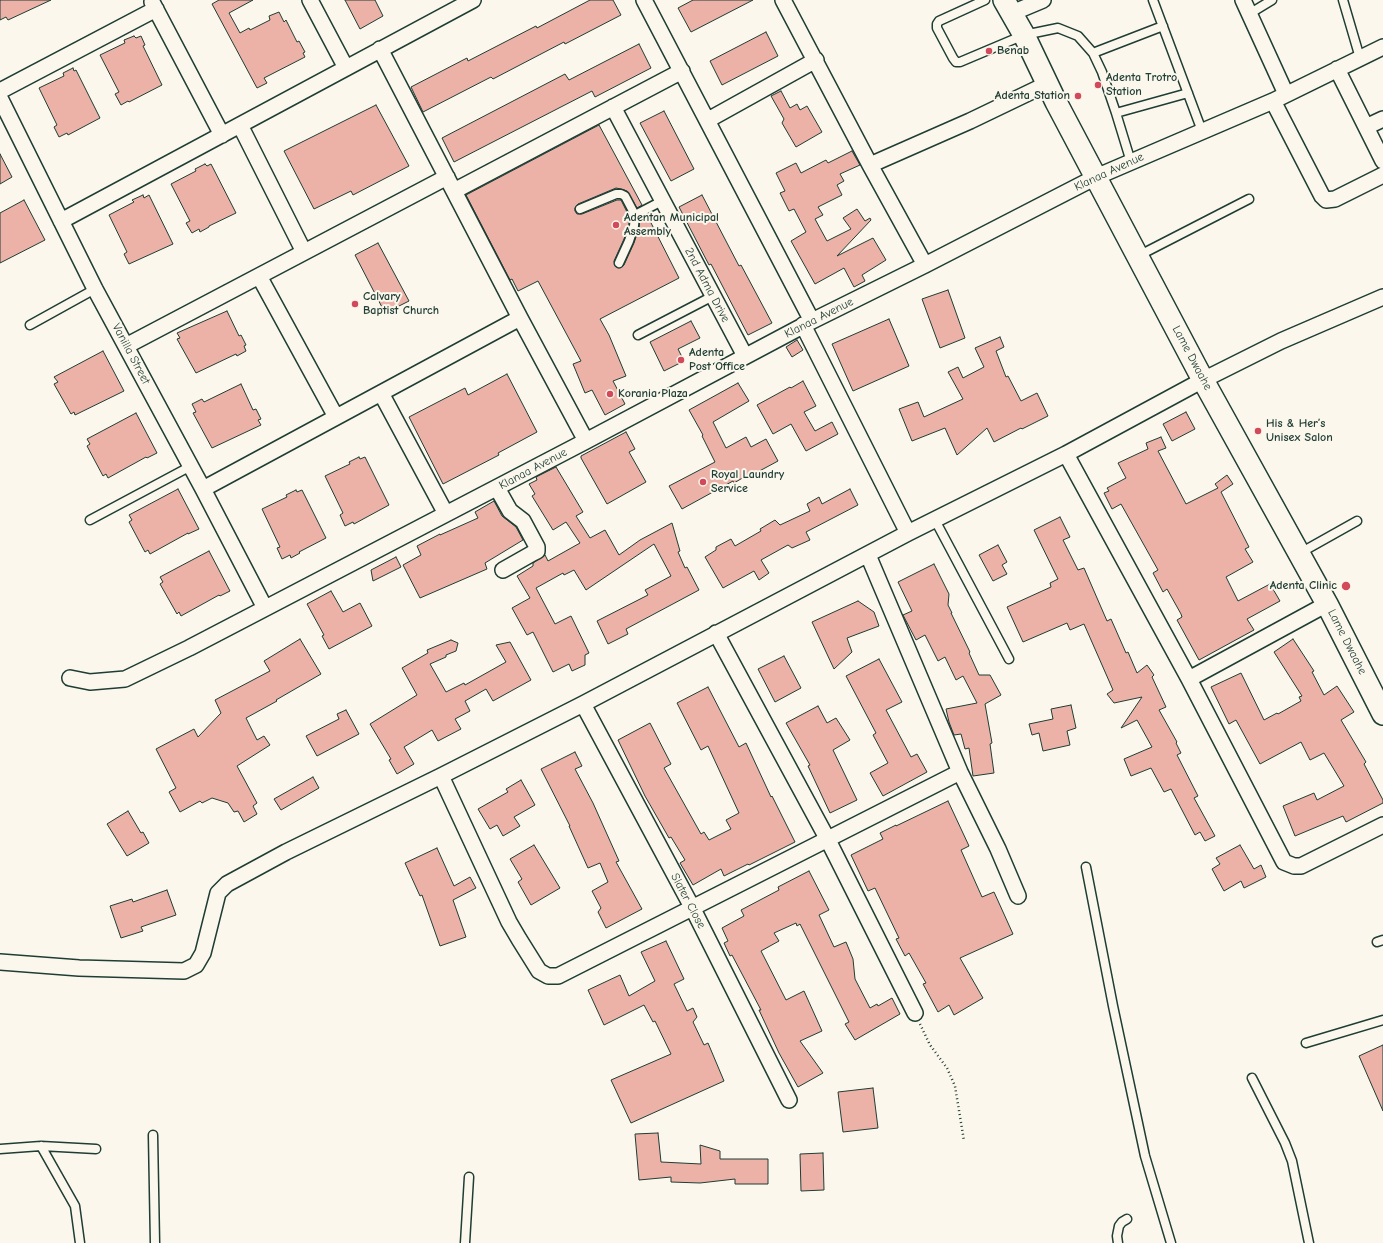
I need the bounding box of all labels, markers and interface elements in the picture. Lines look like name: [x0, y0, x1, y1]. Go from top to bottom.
place label: Benab: [997, 44, 1029, 58]
marker: Benab: [984, 46, 994, 56]
place label: Adenta Trotro Station: [1106, 71, 1177, 99]
marker: Adenta Trotro Station: [1093, 80, 1103, 90]
place label: Adenta Station: [995, 89, 1070, 103]
marker: Adenta Station: [1073, 91, 1083, 101]
street label: Klanaa Avenue: [1072, 150, 1146, 194]
place label: Adentan Municipal Assembly: [624, 211, 719, 239]
marker: Adentan Municipal Assembly: [611, 220, 621, 230]
street label: 2nd Adma Drive: [681, 245, 733, 325]
place label: Calvary Baptist Church: [363, 290, 439, 318]
street label: Klanaa Avenue: [782, 295, 856, 341]
marker: Calvary Baptist Church: [350, 299, 360, 309]
street label: Vanilla Street: [109, 321, 153, 387]
street label: Lame Dwaahe: [1169, 323, 1215, 393]
place label: Adenta Post Office: [689, 346, 745, 374]
marker: Adenta Post Office: [676, 355, 686, 365]
place label: Korania Plaza: [618, 387, 688, 401]
marker: Korania Plaza: [605, 389, 615, 399]
place label: His & Her’s Unisex Salon: [1266, 417, 1333, 445]
marker: His & Her’s Unisex Salon: [1253, 426, 1263, 436]
street label: Klanaa Avenue: [496, 445, 570, 493]
place label: Royal Laundry Service: [711, 468, 784, 496]
marker: Royal Laundry Service: [698, 477, 708, 487]
place label: Adenta Clinic: [1270, 579, 1337, 593]
marker: Adenta Clinic: [1340, 580, 1352, 592]
street label: Lame Dwaahe: [1324, 607, 1370, 677]
street label: Slater Close: [667, 871, 709, 931]

